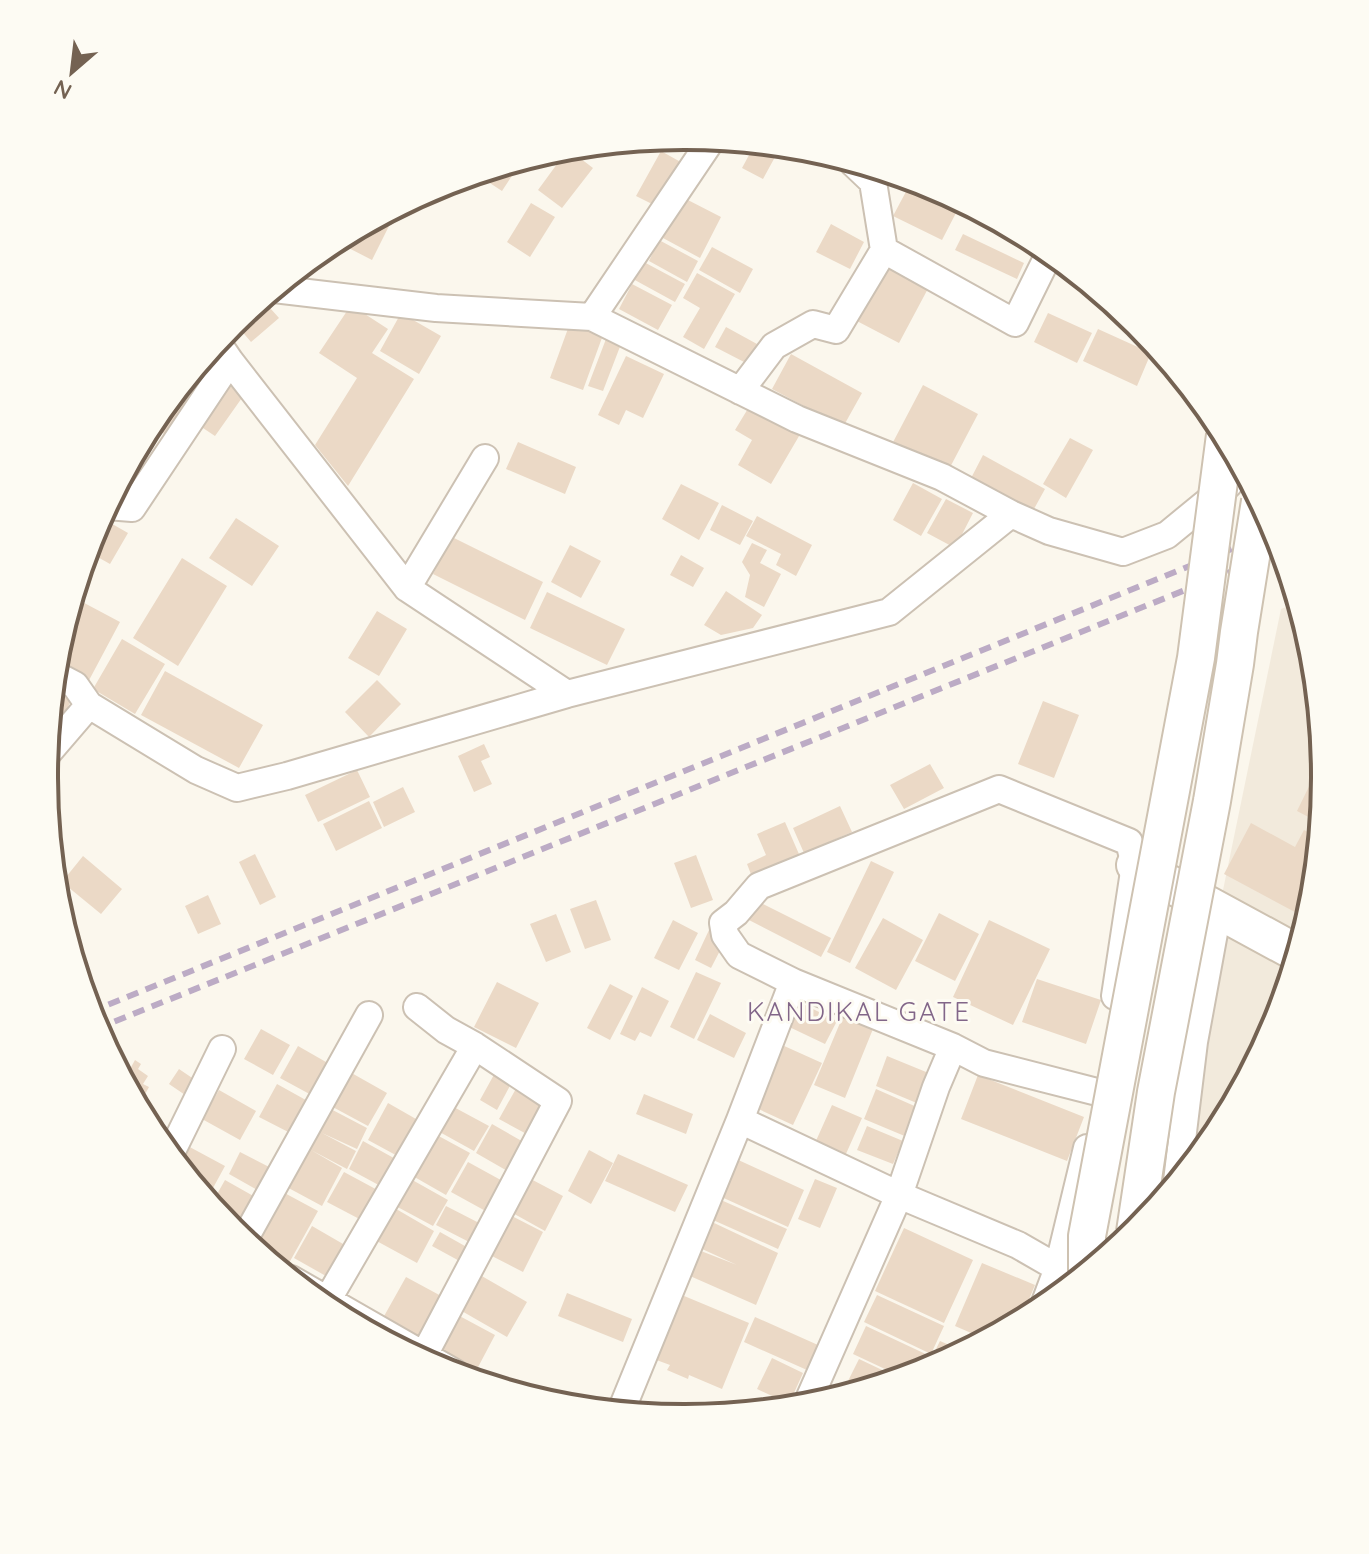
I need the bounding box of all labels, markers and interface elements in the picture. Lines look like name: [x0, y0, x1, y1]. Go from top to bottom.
north arrow: [32, 32, 112, 112]
text: N: [49, 74, 76, 106]
district label: KANDIKAL GATE: [747, 995, 971, 1028]

